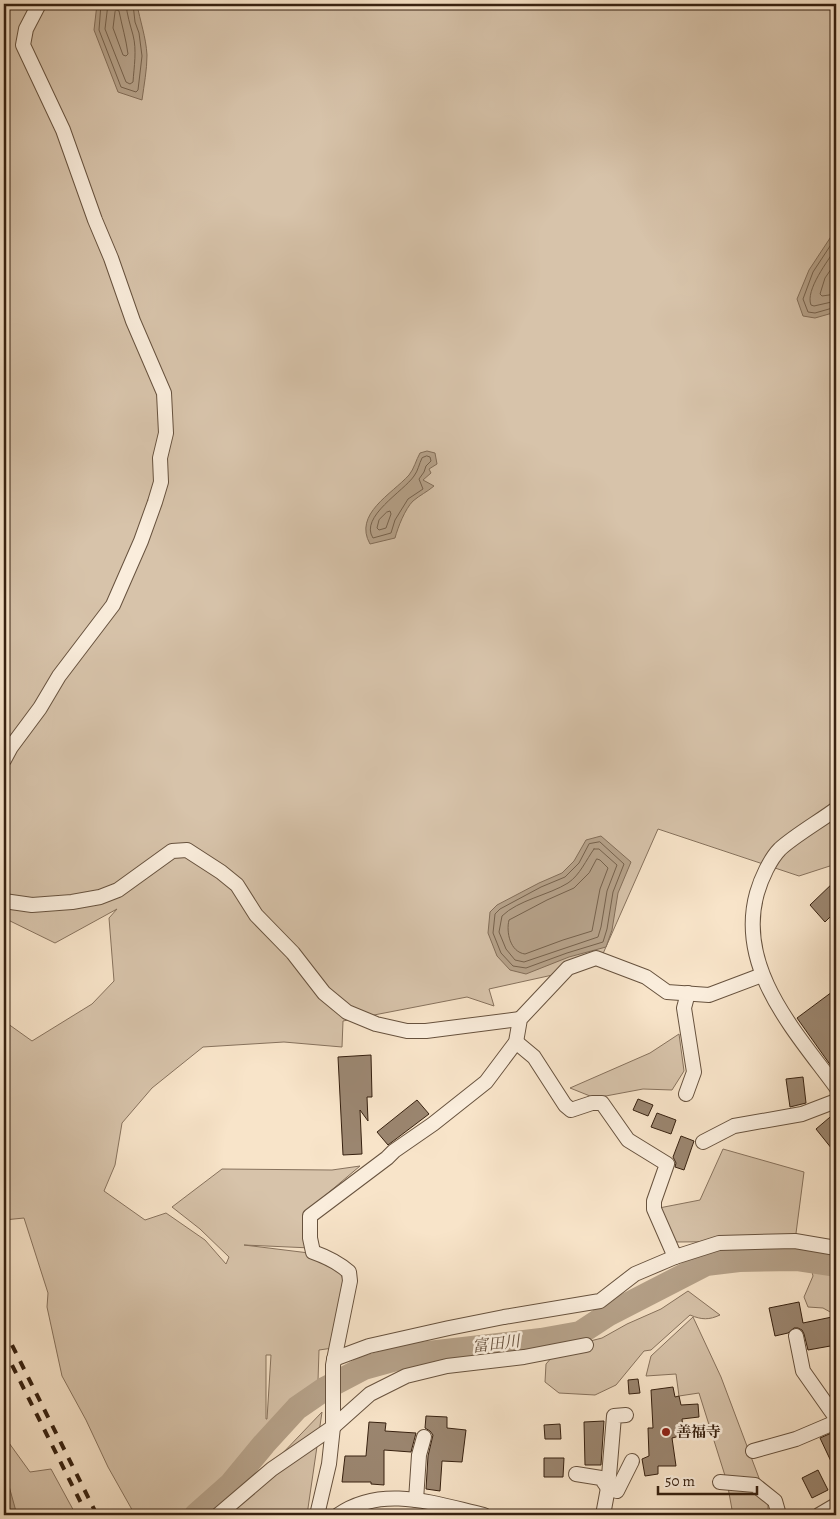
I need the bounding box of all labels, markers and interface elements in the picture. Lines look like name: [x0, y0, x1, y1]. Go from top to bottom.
water label: 富田川: [471, 1330, 523, 1358]
place label: 善福寺: [676, 1422, 721, 1442]
marker: 善福寺: [660, 1426, 672, 1438]
scale bar: [658, 1464, 756, 1496]
text: 50 m: [665, 1471, 695, 1491]

